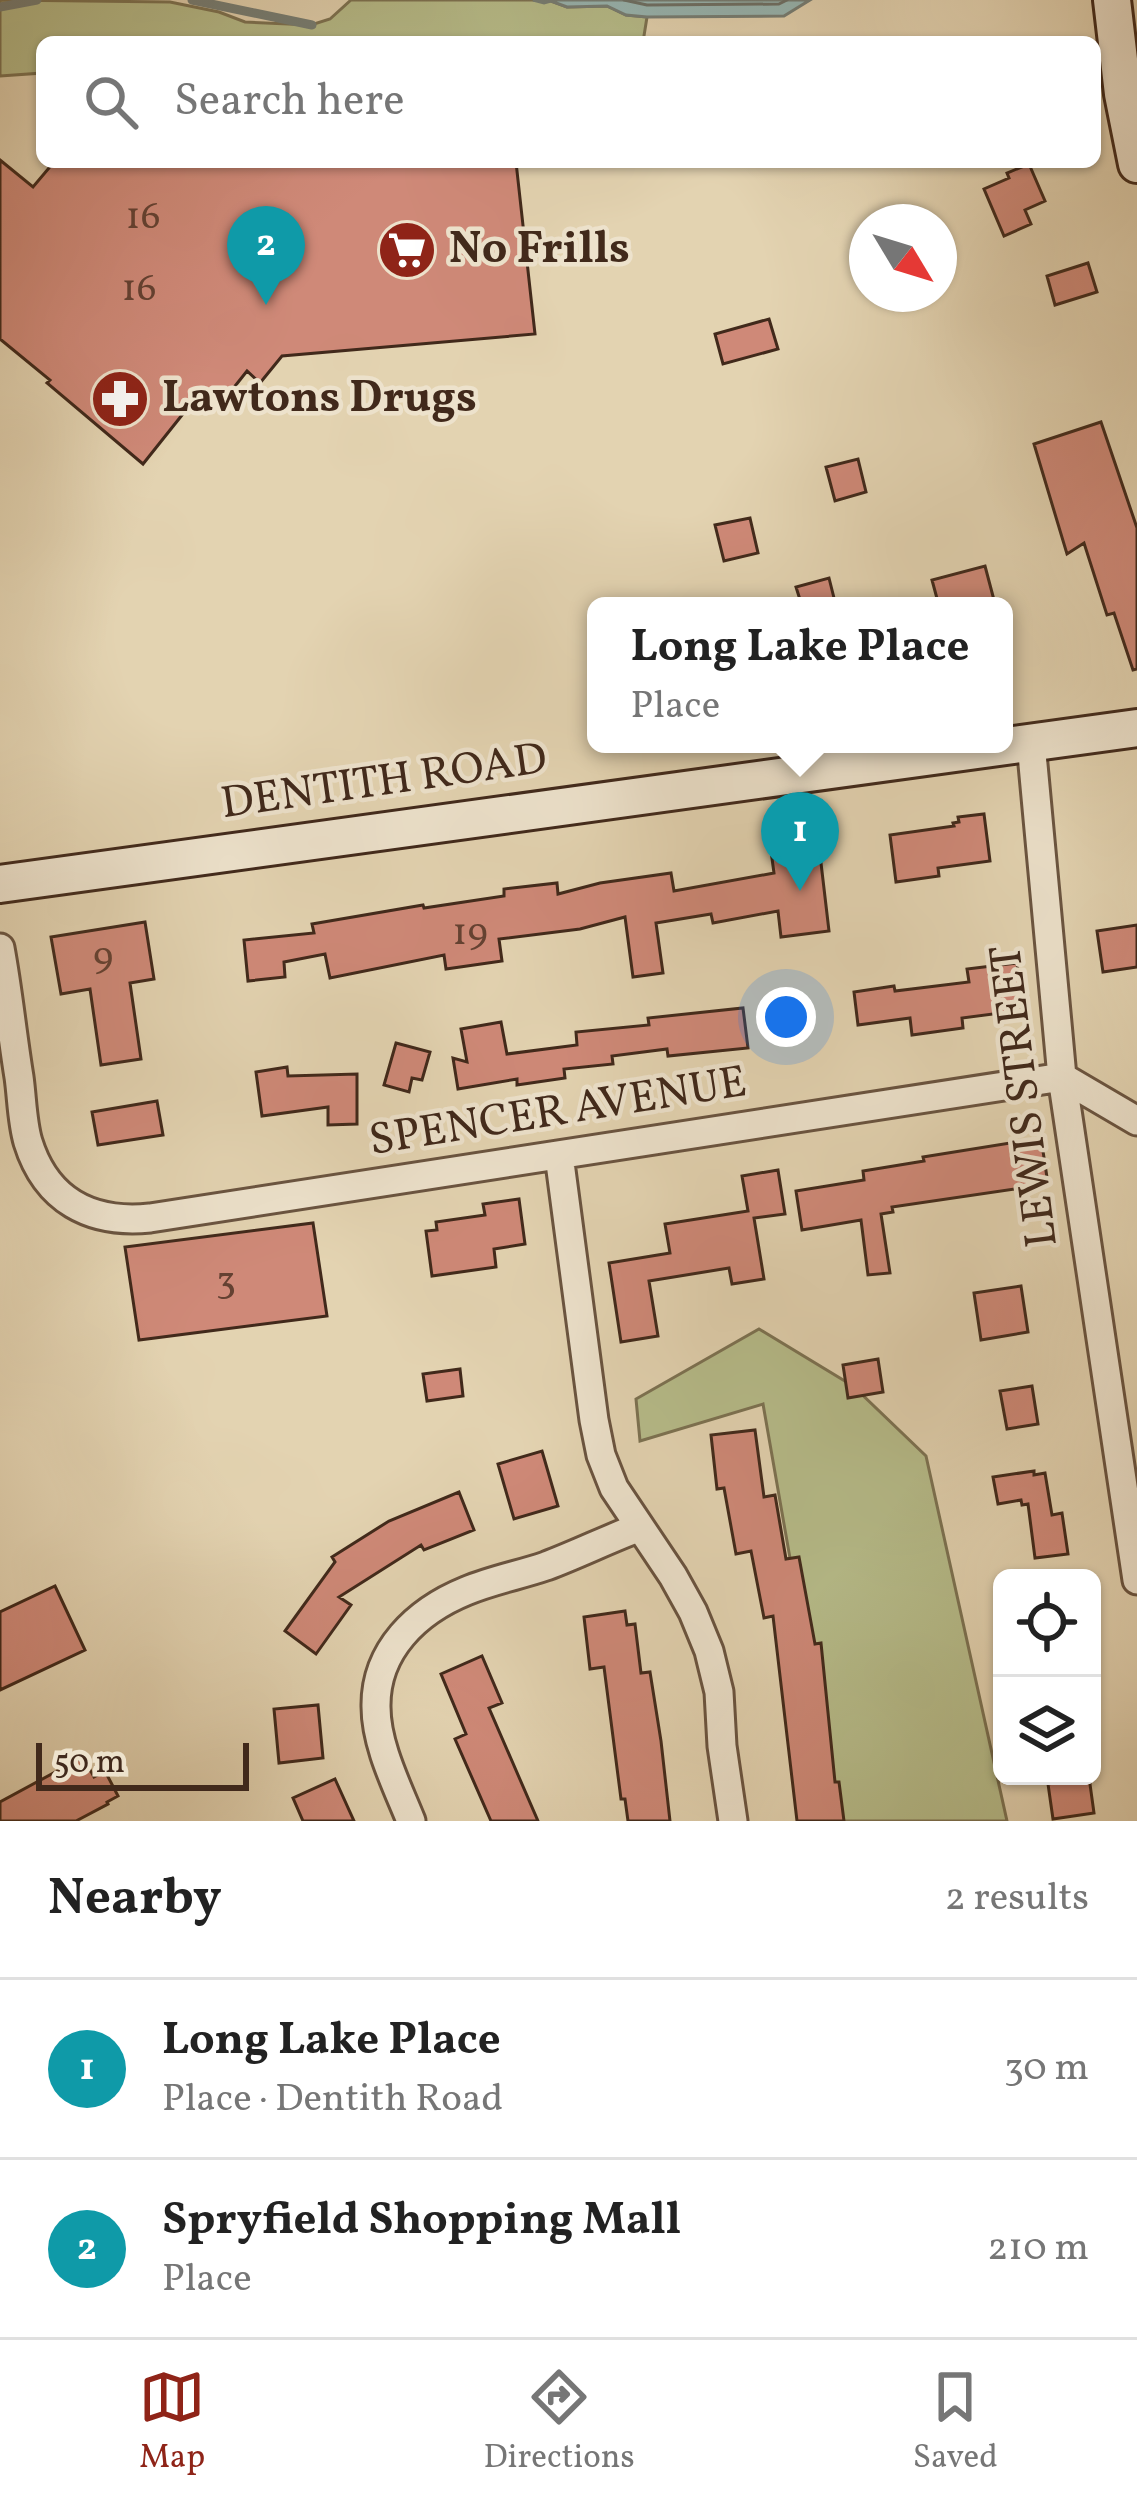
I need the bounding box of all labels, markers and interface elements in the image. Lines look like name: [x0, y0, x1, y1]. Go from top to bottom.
search box: [36, 36, 1101, 168]
icon: search: [78, 69, 144, 135]
text: Search here: [174, 71, 405, 134]
house number: 16: [126, 191, 160, 245]
north arrow: [849, 204, 957, 312]
pin: 2: [227, 206, 305, 305]
supermarket icon: No Frills: [376, 219, 438, 281]
place label: No Frills: [449, 219, 630, 282]
house number: 16: [122, 263, 156, 317]
pharmacy icon: Lawtons Drugs: [89, 368, 151, 430]
place label: Lawtons Drugs: [162, 368, 477, 431]
popup: [587, 597, 1013, 753]
text: Long Lake Place: [631, 617, 969, 680]
text: Place: [631, 680, 720, 734]
street label: DENTITH ROAD: [217, 729, 551, 837]
pin: 1: [761, 792, 839, 891]
house number: 19: [452, 907, 488, 961]
house number: 9: [93, 931, 113, 985]
street label: LEWIS STREET: [976, 941, 1076, 1251]
your location: [756, 987, 816, 1047]
street label: SPENCER AVENUE: [365, 1052, 751, 1174]
house number: 3: [216, 1255, 236, 1309]
map controls: [993, 1569, 1101, 1785]
button: locate: [993, 1569, 1101, 1677]
button: layers: [993, 1677, 1101, 1785]
scale bar: [36, 1737, 249, 1790]
text: 50 m: [54, 1741, 125, 1787]
text: Nearby: [48, 1864, 222, 1935]
text: 2 results: [945, 1872, 1089, 1926]
text: Long Lake Place: [162, 2010, 501, 2073]
text: 1: [79, 2042, 95, 2096]
text: 30 m: [1004, 2042, 1089, 2096]
text: Place · Dentith Road: [162, 2073, 503, 2127]
text: Spryfield Shopping Mall: [162, 2190, 681, 2253]
text: 2: [77, 2222, 97, 2276]
text: 210 m: [987, 2222, 1089, 2276]
text: Place: [162, 2253, 252, 2307]
tab: Map: [139, 2364, 205, 2482]
tab: Directions: [483, 2364, 635, 2482]
tab: Saved: [913, 2364, 998, 2482]

